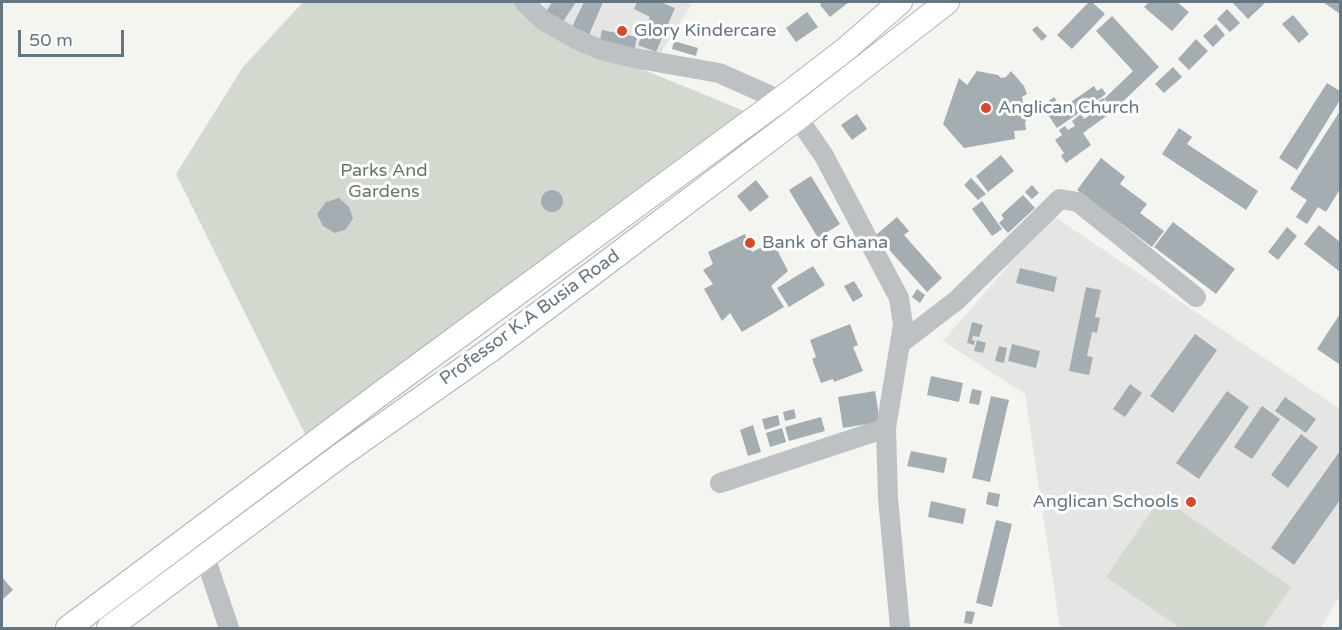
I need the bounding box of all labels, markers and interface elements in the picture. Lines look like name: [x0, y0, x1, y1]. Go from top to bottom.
scale bar: [21, 18, 128, 56]
place label: Glory Kindercare: [634, 20, 776, 42]
marker: Glory Kindercare: [615, 24, 629, 38]
text: 50 m: [29, 29, 73, 51]
place label: Anglican Church: [998, 97, 1139, 119]
marker: Anglican Church: [979, 101, 993, 115]
park label: Parks And Gardens: [340, 160, 428, 202]
place label: Bank of Ghana: [762, 232, 888, 254]
marker: Bank of Ghana: [743, 236, 757, 250]
street label: Professor K.A Busia Road: [436, 245, 624, 391]
place label: Anglican Schools: [1032, 491, 1179, 513]
marker: Anglican Schools: [1184, 495, 1198, 509]

